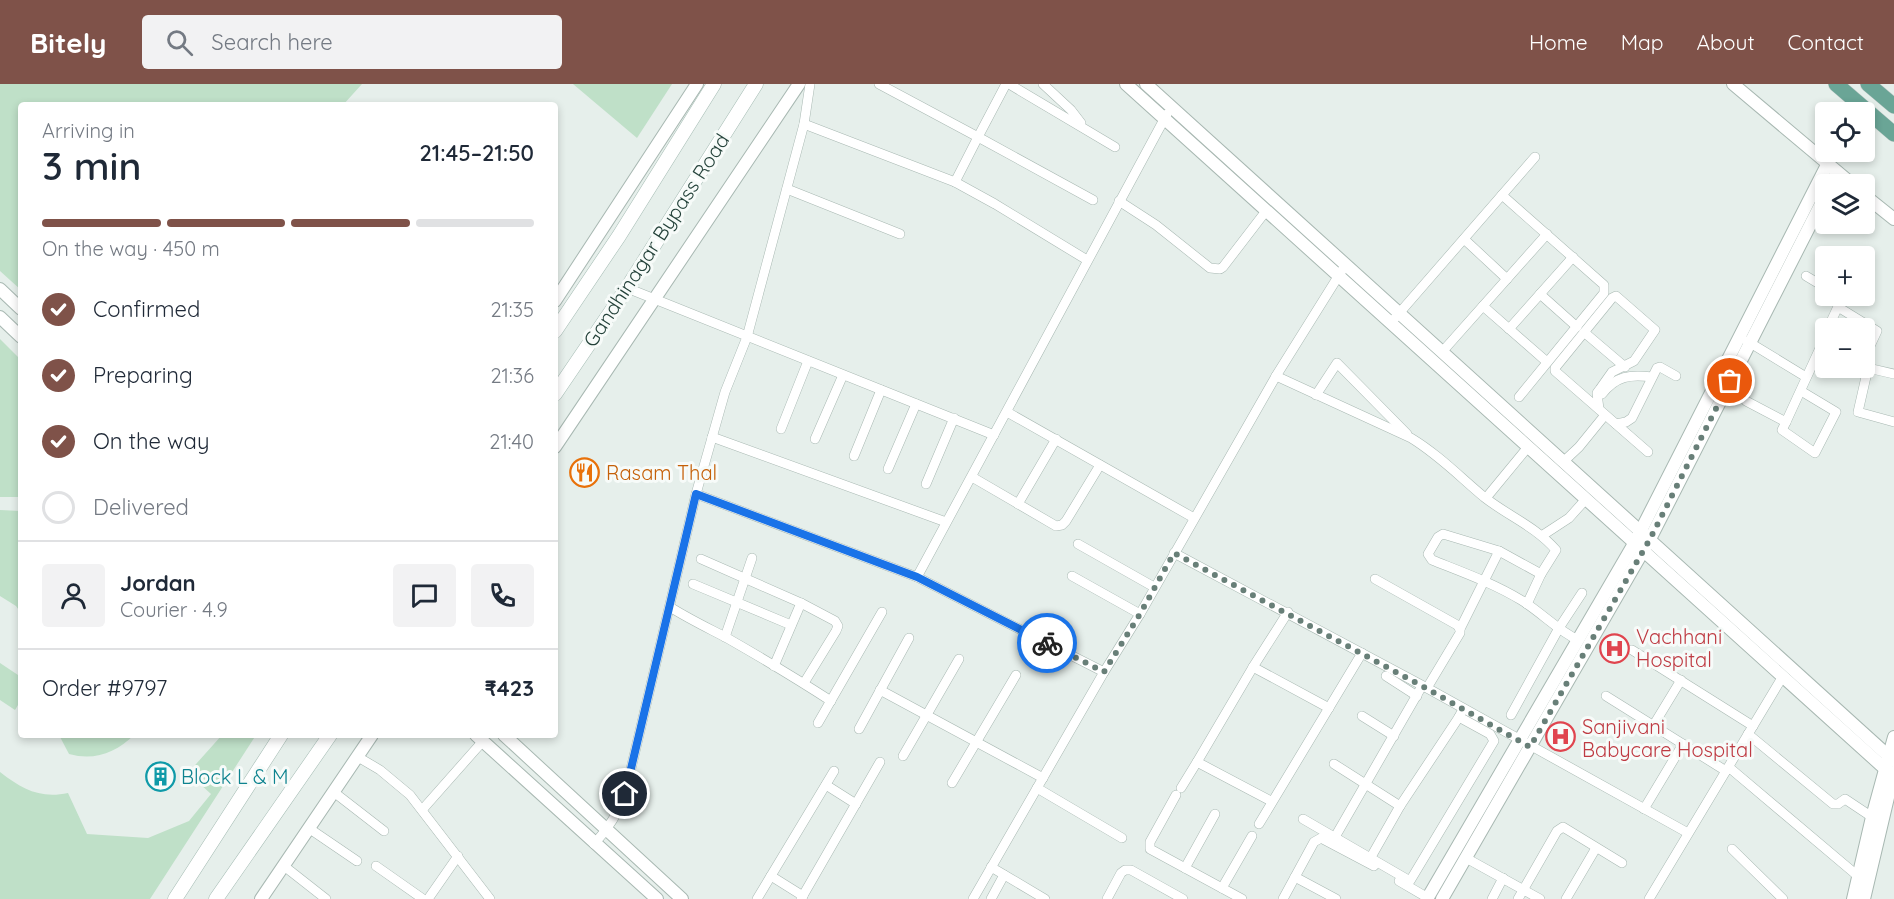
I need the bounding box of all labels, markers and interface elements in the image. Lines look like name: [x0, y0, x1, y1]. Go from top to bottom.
search box: [142, 15, 562, 69]
text: Bitely: [30, 25, 106, 60]
icon: search: [163, 26, 196, 59]
text: Search here: [211, 28, 333, 56]
text: Home: [1529, 29, 1588, 55]
text: Map: [1621, 29, 1664, 55]
text: About: [1697, 29, 1755, 55]
text: Contact: [1788, 29, 1864, 55]
map controls: [1815, 102, 1875, 378]
button: locate: [1815, 102, 1875, 162]
text: Arriving in: [42, 118, 135, 143]
street label: Gandhinagar Bypass Road: [578, 129, 734, 351]
text: 21:45–21:50: [419, 139, 534, 167]
text: 3 min: [42, 141, 141, 190]
button: layers: [1815, 174, 1875, 234]
text: On the way · 450 m: [42, 236, 220, 261]
button: +: [1815, 246, 1875, 306]
icon: check: [42, 293, 75, 326]
text: Confirmed: [93, 295, 200, 323]
text: 21:35: [490, 297, 534, 322]
button: −: [1815, 318, 1875, 378]
pin: [1704, 355, 1755, 406]
icon: check: [42, 359, 75, 392]
text: Preparing: [93, 361, 193, 389]
text: 21:36: [491, 363, 534, 388]
icon: bag: [1713, 364, 1746, 397]
icon: check: [42, 425, 75, 458]
text: On the way: [93, 427, 209, 455]
text: 21:40: [489, 429, 534, 454]
restaurant icon: Rasam Thal: [569, 456, 601, 488]
place label: Rasam Thal: [606, 460, 717, 485]
text: Delivered: [93, 493, 189, 521]
button: person: [42, 564, 105, 627]
button: chat: [393, 564, 456, 627]
button: phone: [471, 564, 534, 627]
text: Jordan: [120, 569, 196, 597]
text: Courier · 4.9: [120, 597, 228, 622]
courier: [1017, 613, 1077, 673]
place label: Vachhani Hospital: [1636, 624, 1722, 672]
icon: bike: [1031, 627, 1064, 660]
hospital icon: Vachhani Hospital: [1599, 632, 1631, 664]
text: Order #9797: [42, 674, 167, 702]
text: ₹423: [485, 674, 534, 702]
place label: Sanjivani Babycare Hospital: [1582, 714, 1753, 762]
hospital icon: Sanjivani Babycare Hospital: [1545, 721, 1577, 753]
building icon: Block L & M: [144, 760, 176, 792]
place label: Block L & M: [181, 764, 289, 789]
pin: [599, 768, 650, 819]
icon: home: [608, 777, 641, 810]

